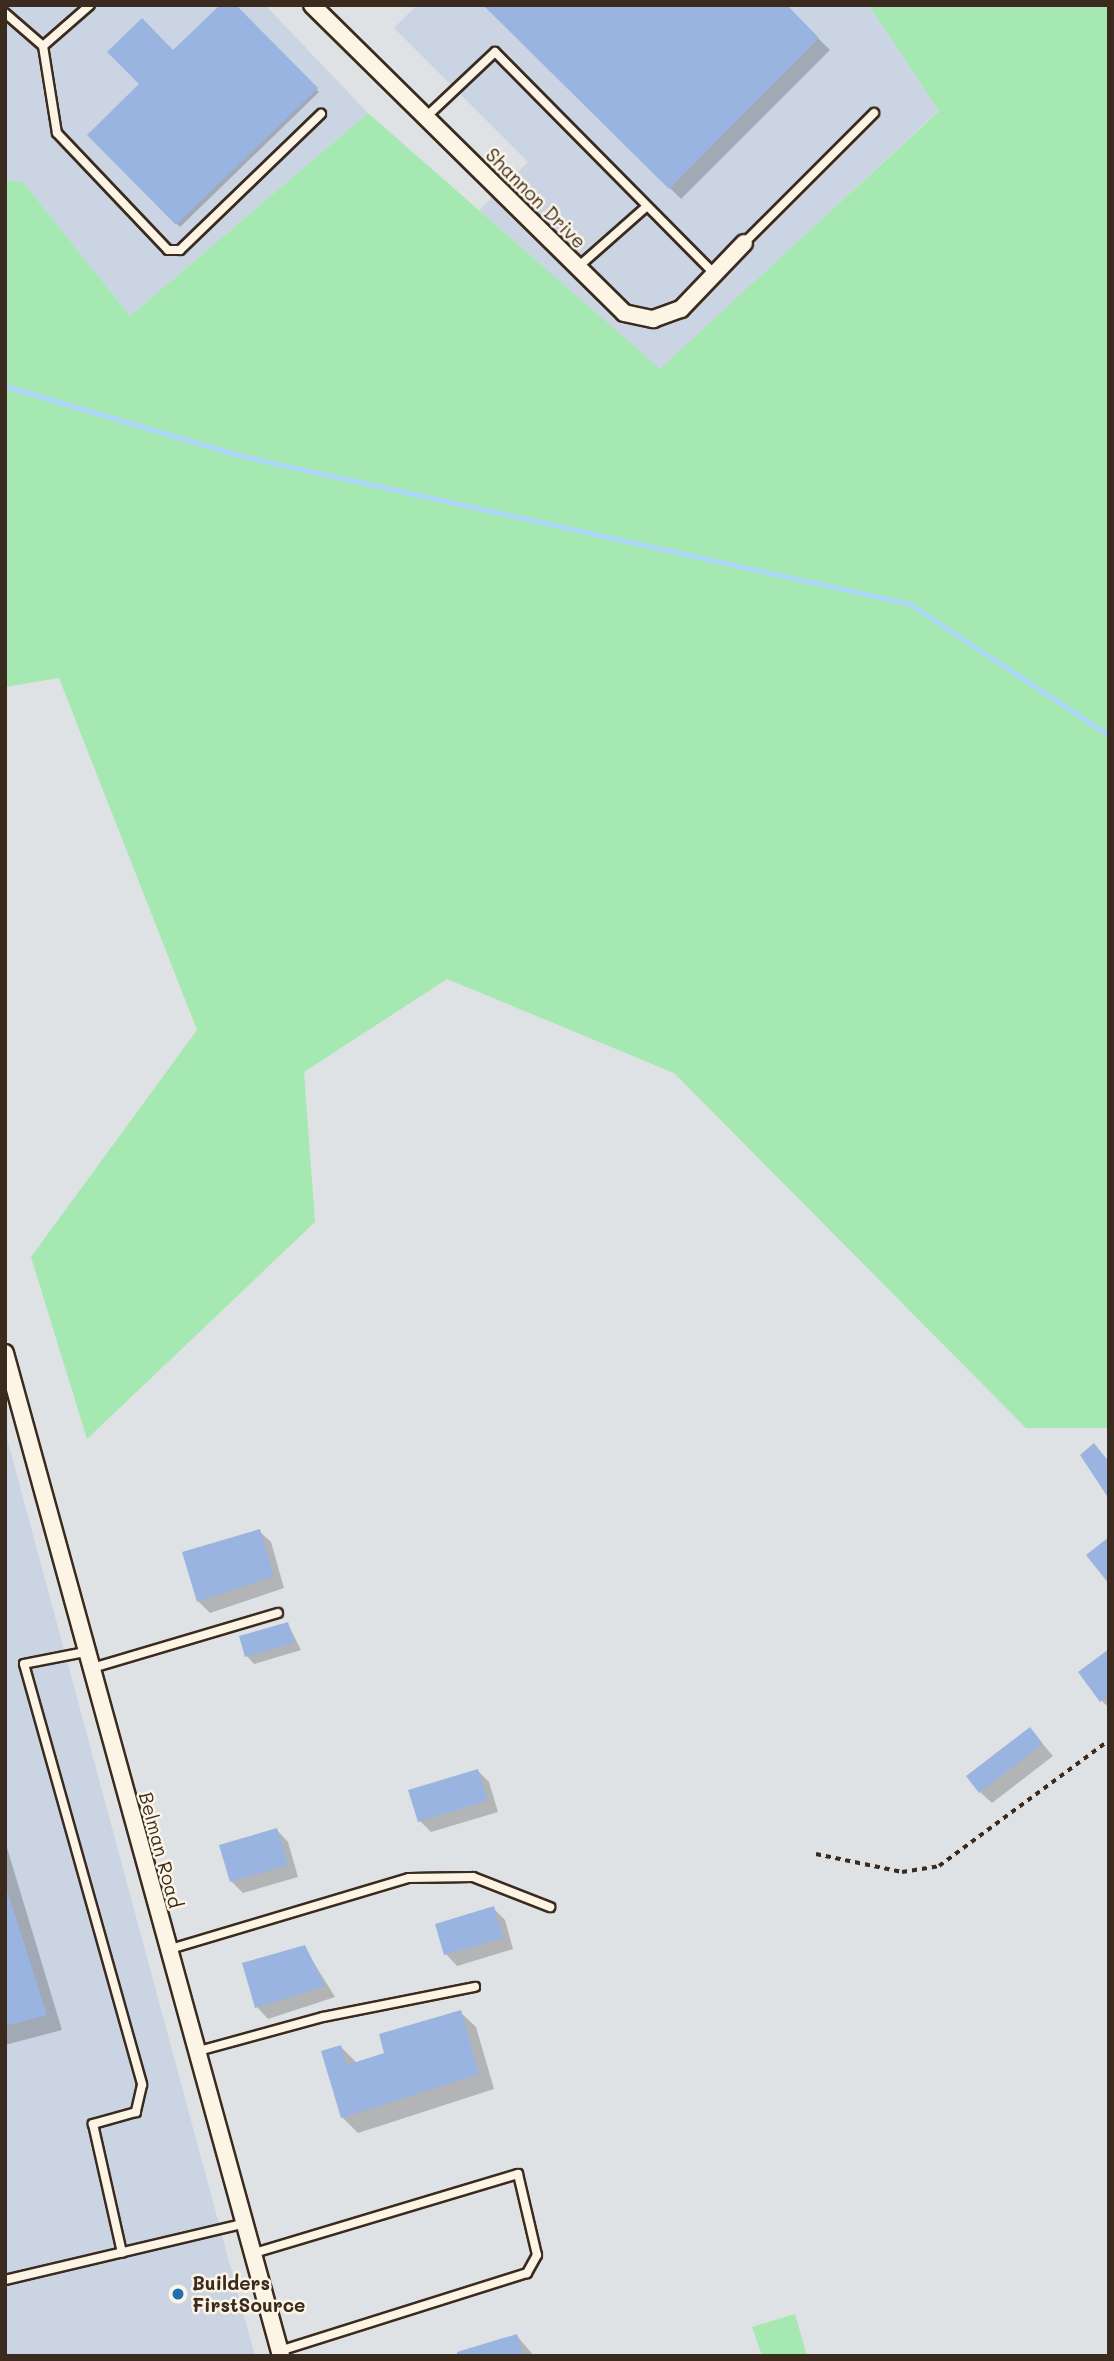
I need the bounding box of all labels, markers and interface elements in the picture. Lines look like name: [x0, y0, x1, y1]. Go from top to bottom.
street label: Shannon Drive: [481, 143, 591, 253]
street label: Belman Road: [135, 1789, 187, 1911]
place label: Builders FirstSource: [192, 2272, 305, 2316]
marker: Builders FirstSource: [170, 2286, 186, 2302]

